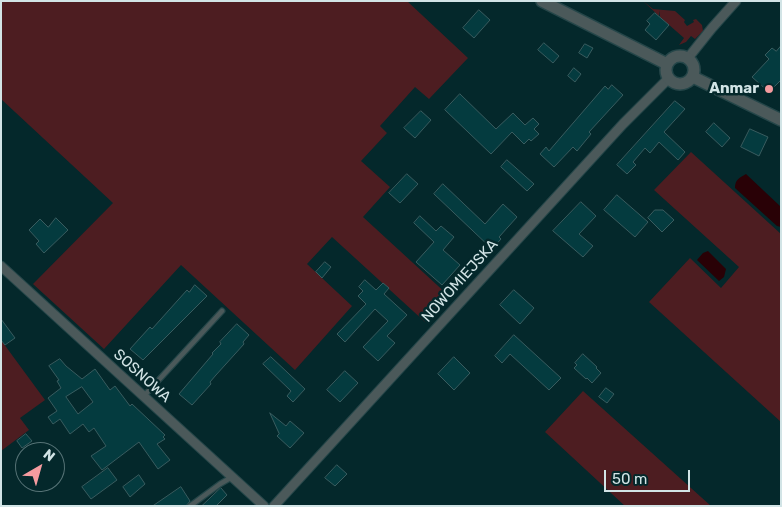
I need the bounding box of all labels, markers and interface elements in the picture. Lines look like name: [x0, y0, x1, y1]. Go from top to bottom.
place label: Anmar: [709, 80, 759, 98]
marker: Anmar: [763, 83, 775, 95]
street label: NOWOMIEJSKA: [418, 236, 502, 326]
street label: SOSNOWA: [110, 346, 174, 406]
north arrow: [15, 442, 65, 492]
text: N: [40, 446, 58, 465]
scale bar: [607, 460, 693, 492]
text: 50 m: [612, 470, 647, 488]

